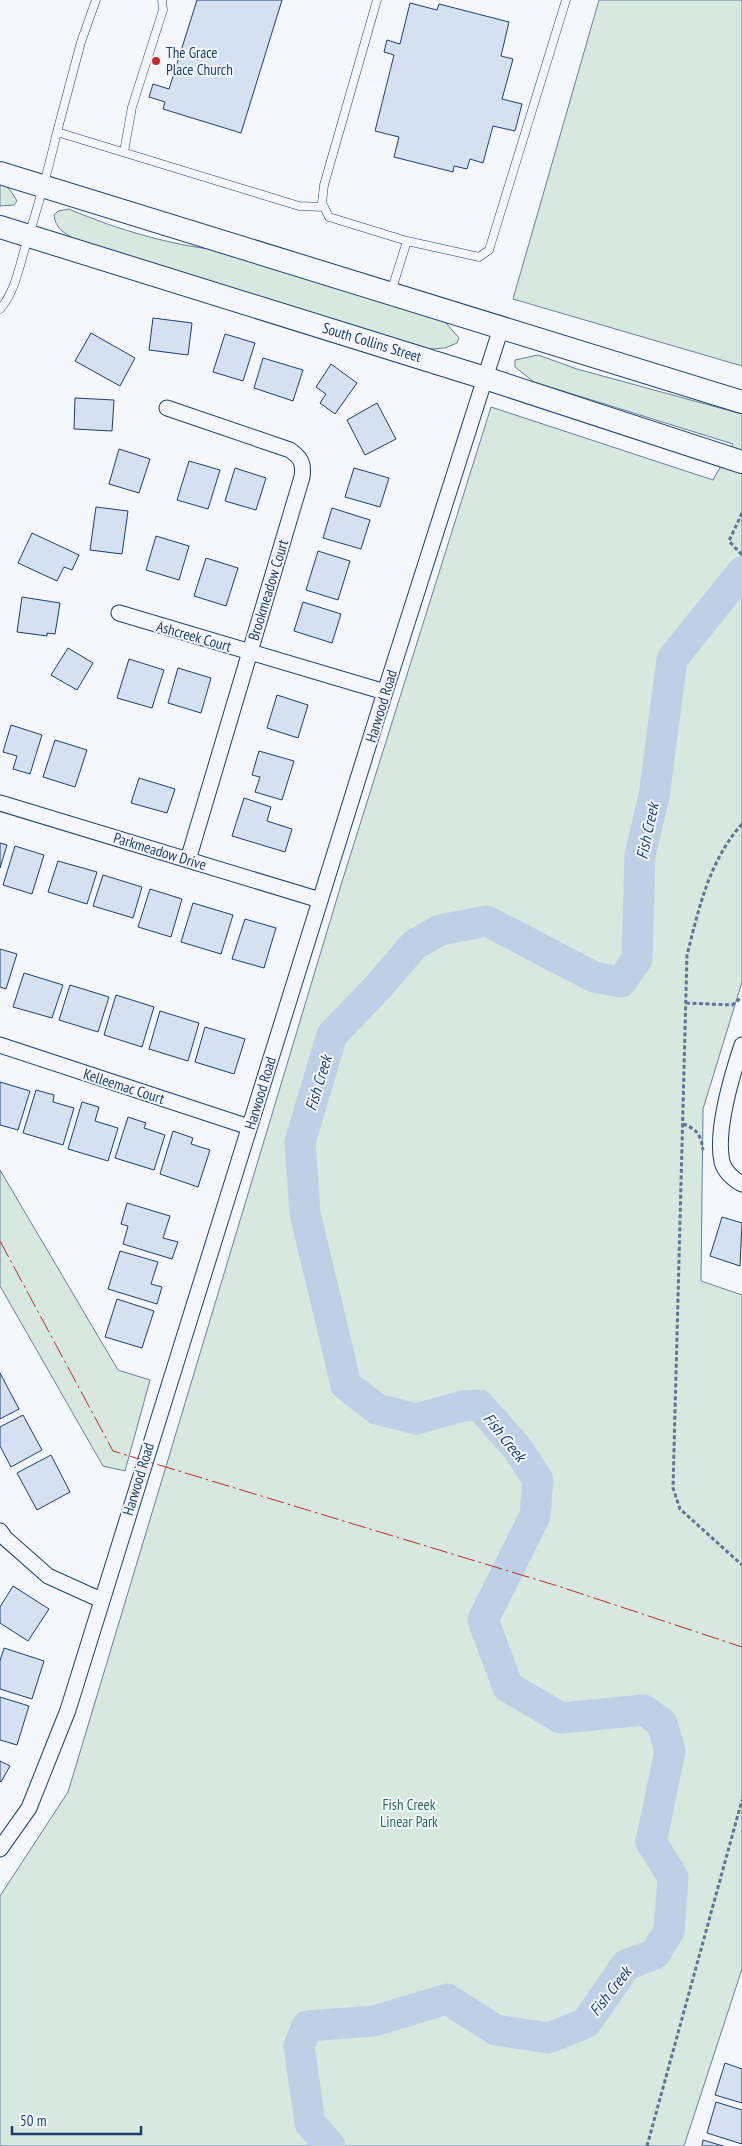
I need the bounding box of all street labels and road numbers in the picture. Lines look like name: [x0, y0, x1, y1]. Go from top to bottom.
street label: South Collins Street: [320, 318, 424, 366]
street label: Brookmeadow Court: [244, 537, 292, 643]
street label: Ashcreek Court: [154, 616, 234, 656]
street label: Harwood Road: [361, 667, 401, 745]
street label: Parkmeadow Drive: [111, 828, 209, 874]
street label: Harwood Road: [240, 1054, 280, 1132]
street label: Kelleemac Court: [81, 1064, 167, 1108]
street label: Harwood Road: [118, 1440, 158, 1518]

